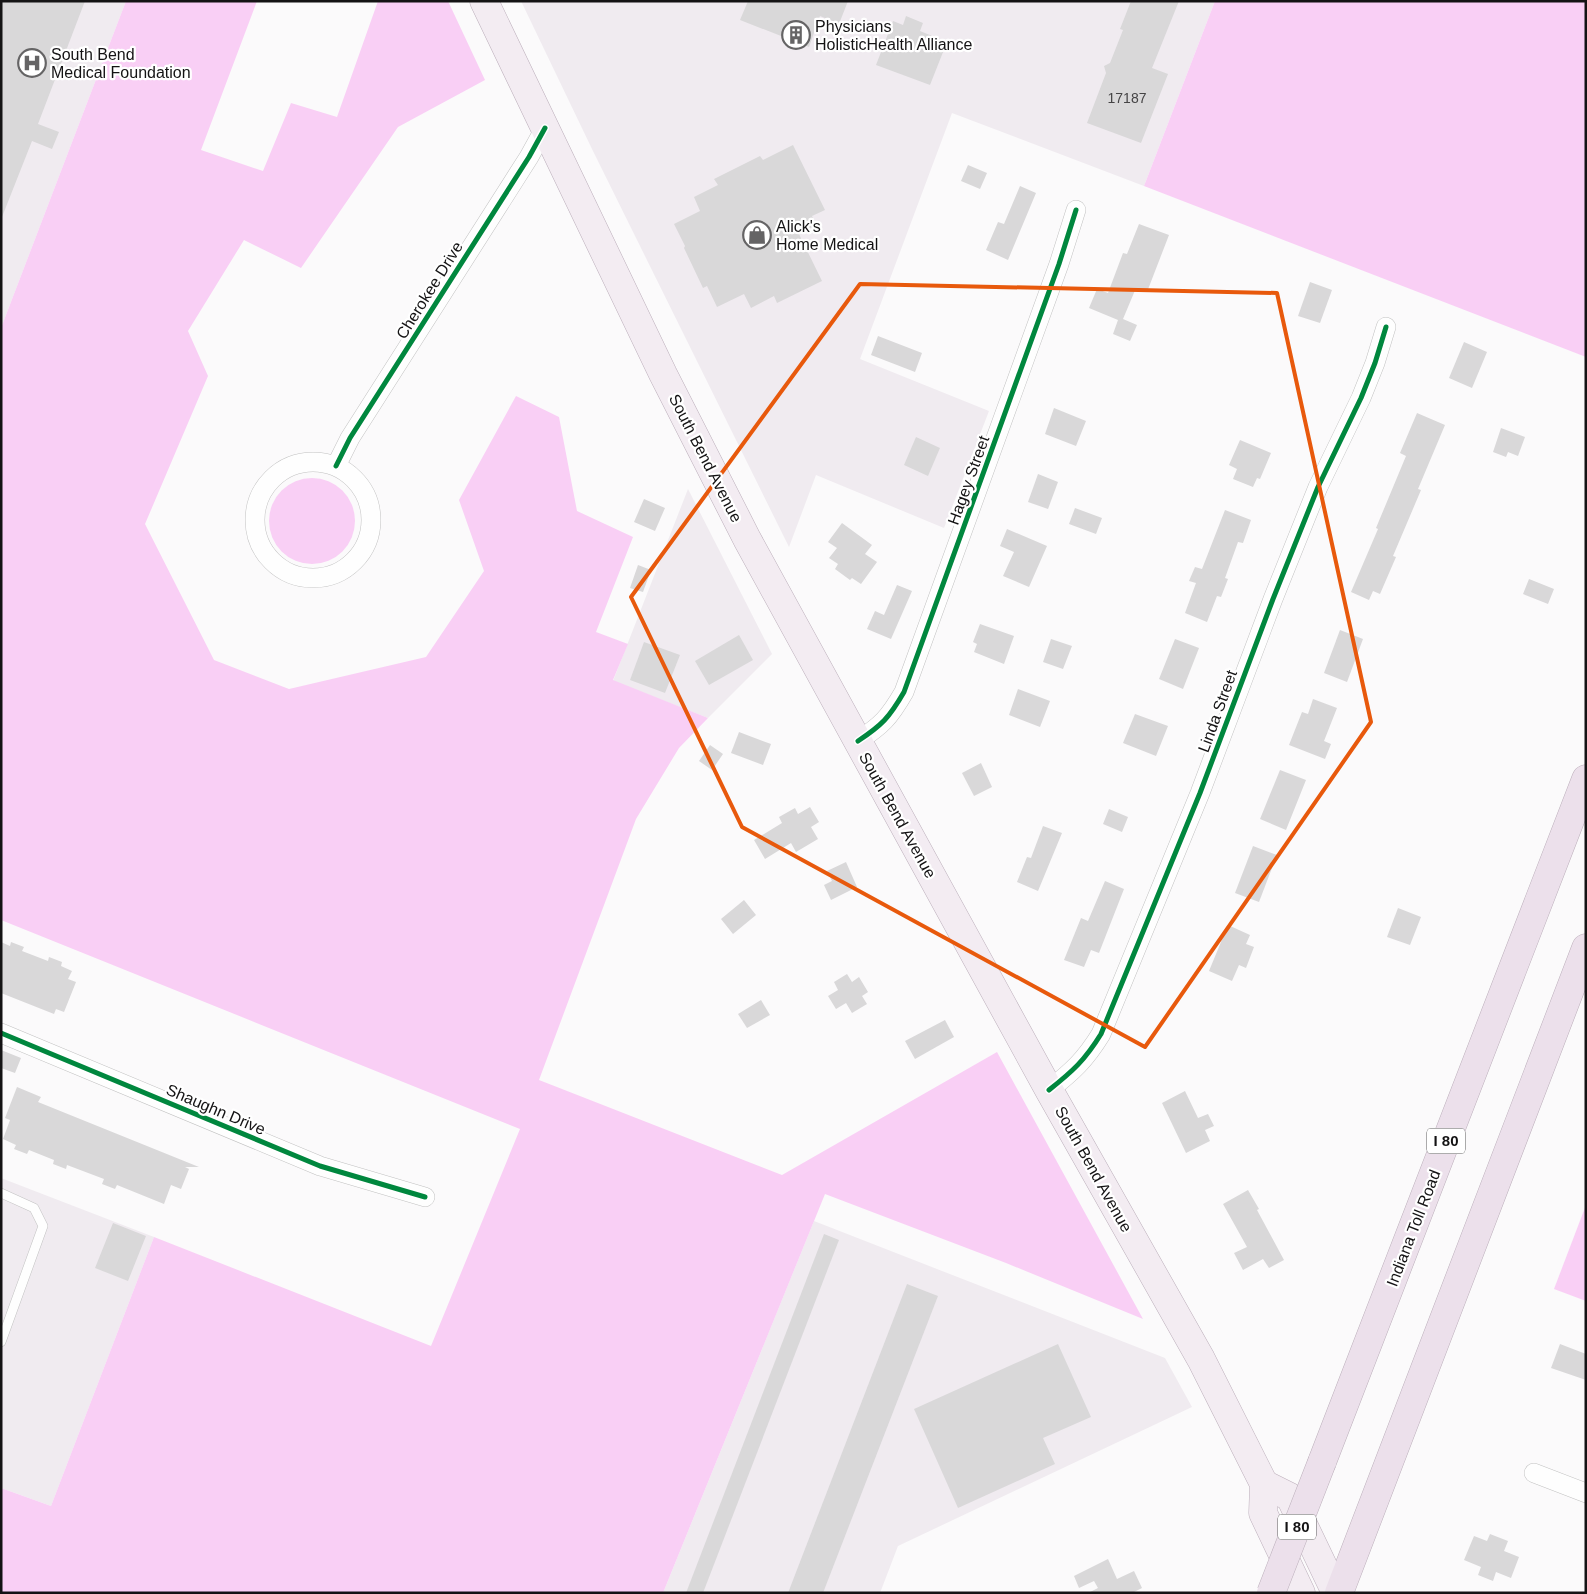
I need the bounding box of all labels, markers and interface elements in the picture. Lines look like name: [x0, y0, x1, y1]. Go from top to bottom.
place label: Physicians HolisticHealth Alliance: [815, 18, 973, 53]
building icon: Physicians HolisticHealth Alliance: [781, 20, 811, 50]
place label: South Bend Medical Foundation: [51, 46, 191, 81]
hospital icon: South Bend Medical Foundation: [17, 48, 47, 78]
house number: 17187: [1108, 90, 1147, 106]
place label: Alick's Home Medical: [776, 218, 878, 253]
shop icon: Alick's Home Medical: [742, 220, 772, 250]
street label: Cherokee Drive: [393, 239, 466, 342]
street label: South Bend Avenue: [666, 391, 745, 525]
street label: Hagey Street: [945, 433, 993, 527]
street label: Linda Street: [1195, 667, 1240, 755]
street label: South Bend Avenue: [856, 749, 939, 881]
street label: Shaughn Drive: [164, 1081, 268, 1138]
street label: South Bend Avenue: [1052, 1103, 1135, 1235]
road number: I 80: [1427, 1128, 1465, 1154]
street label: Indiana Toll Road: [1383, 1168, 1444, 1289]
road number: I 80: [1278, 1514, 1316, 1540]

